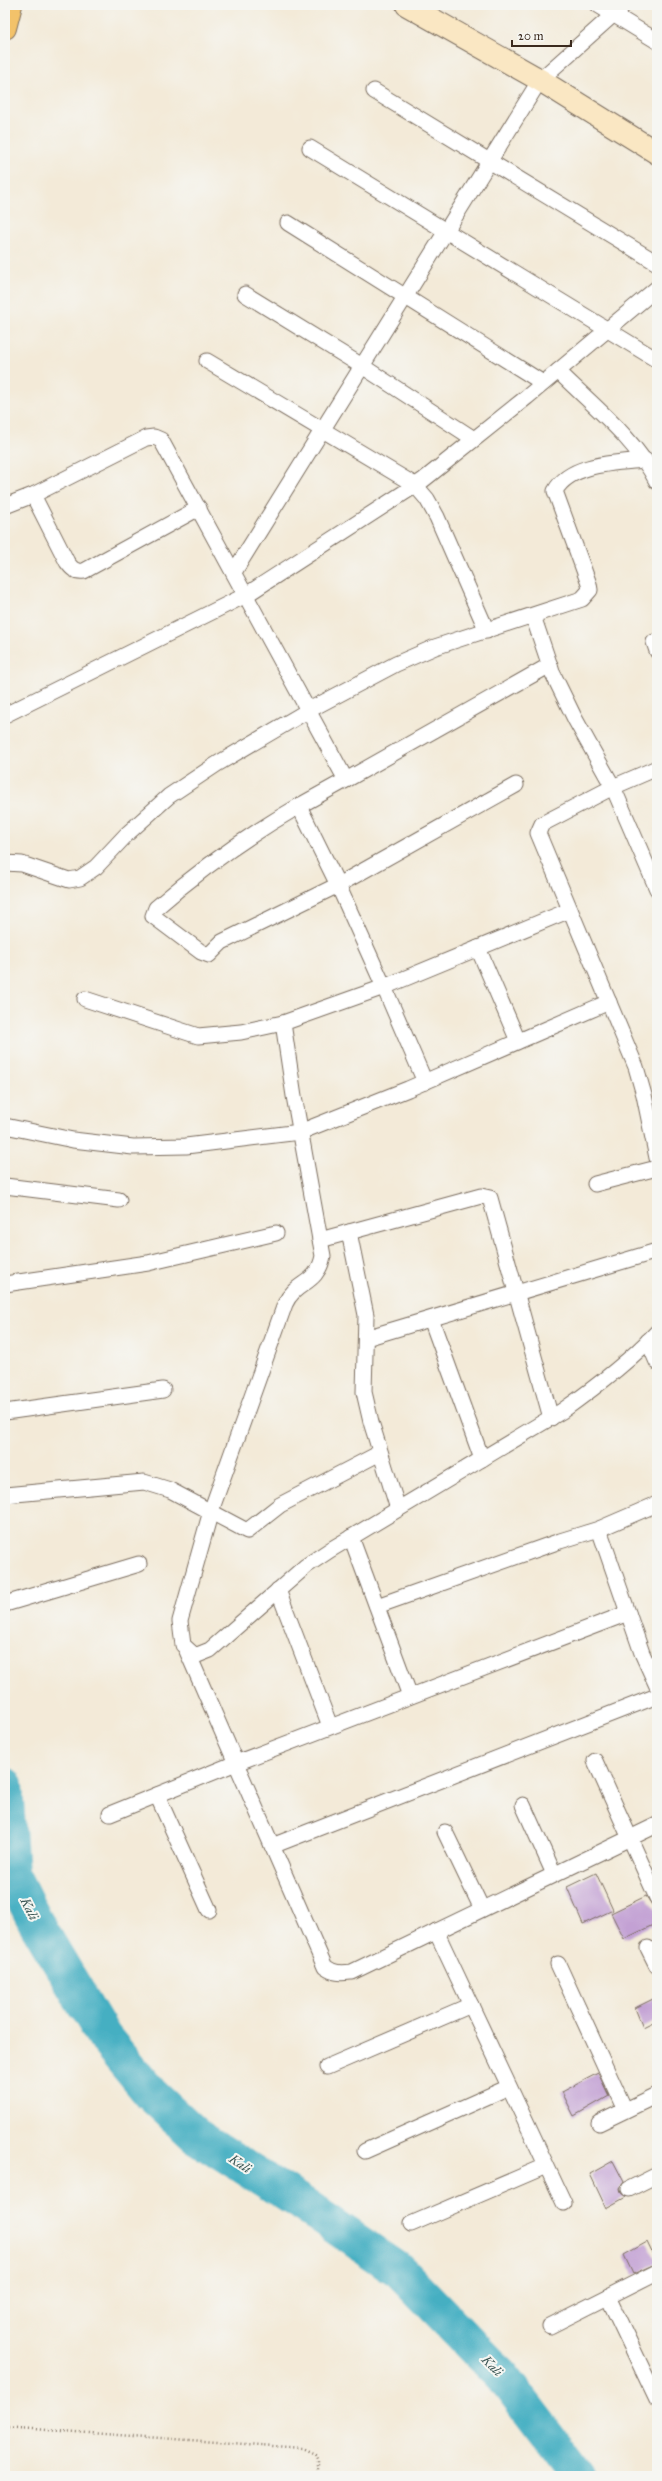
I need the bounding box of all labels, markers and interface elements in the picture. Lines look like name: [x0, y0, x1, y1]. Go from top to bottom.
scale bar: [512, 22, 571, 48]
text: 20 m: [518, 29, 544, 43]
water label: Kali: [16, 1894, 41, 1923]
water label: Kali: [225, 2150, 254, 2177]
water label: Kali: [478, 2351, 506, 2380]

